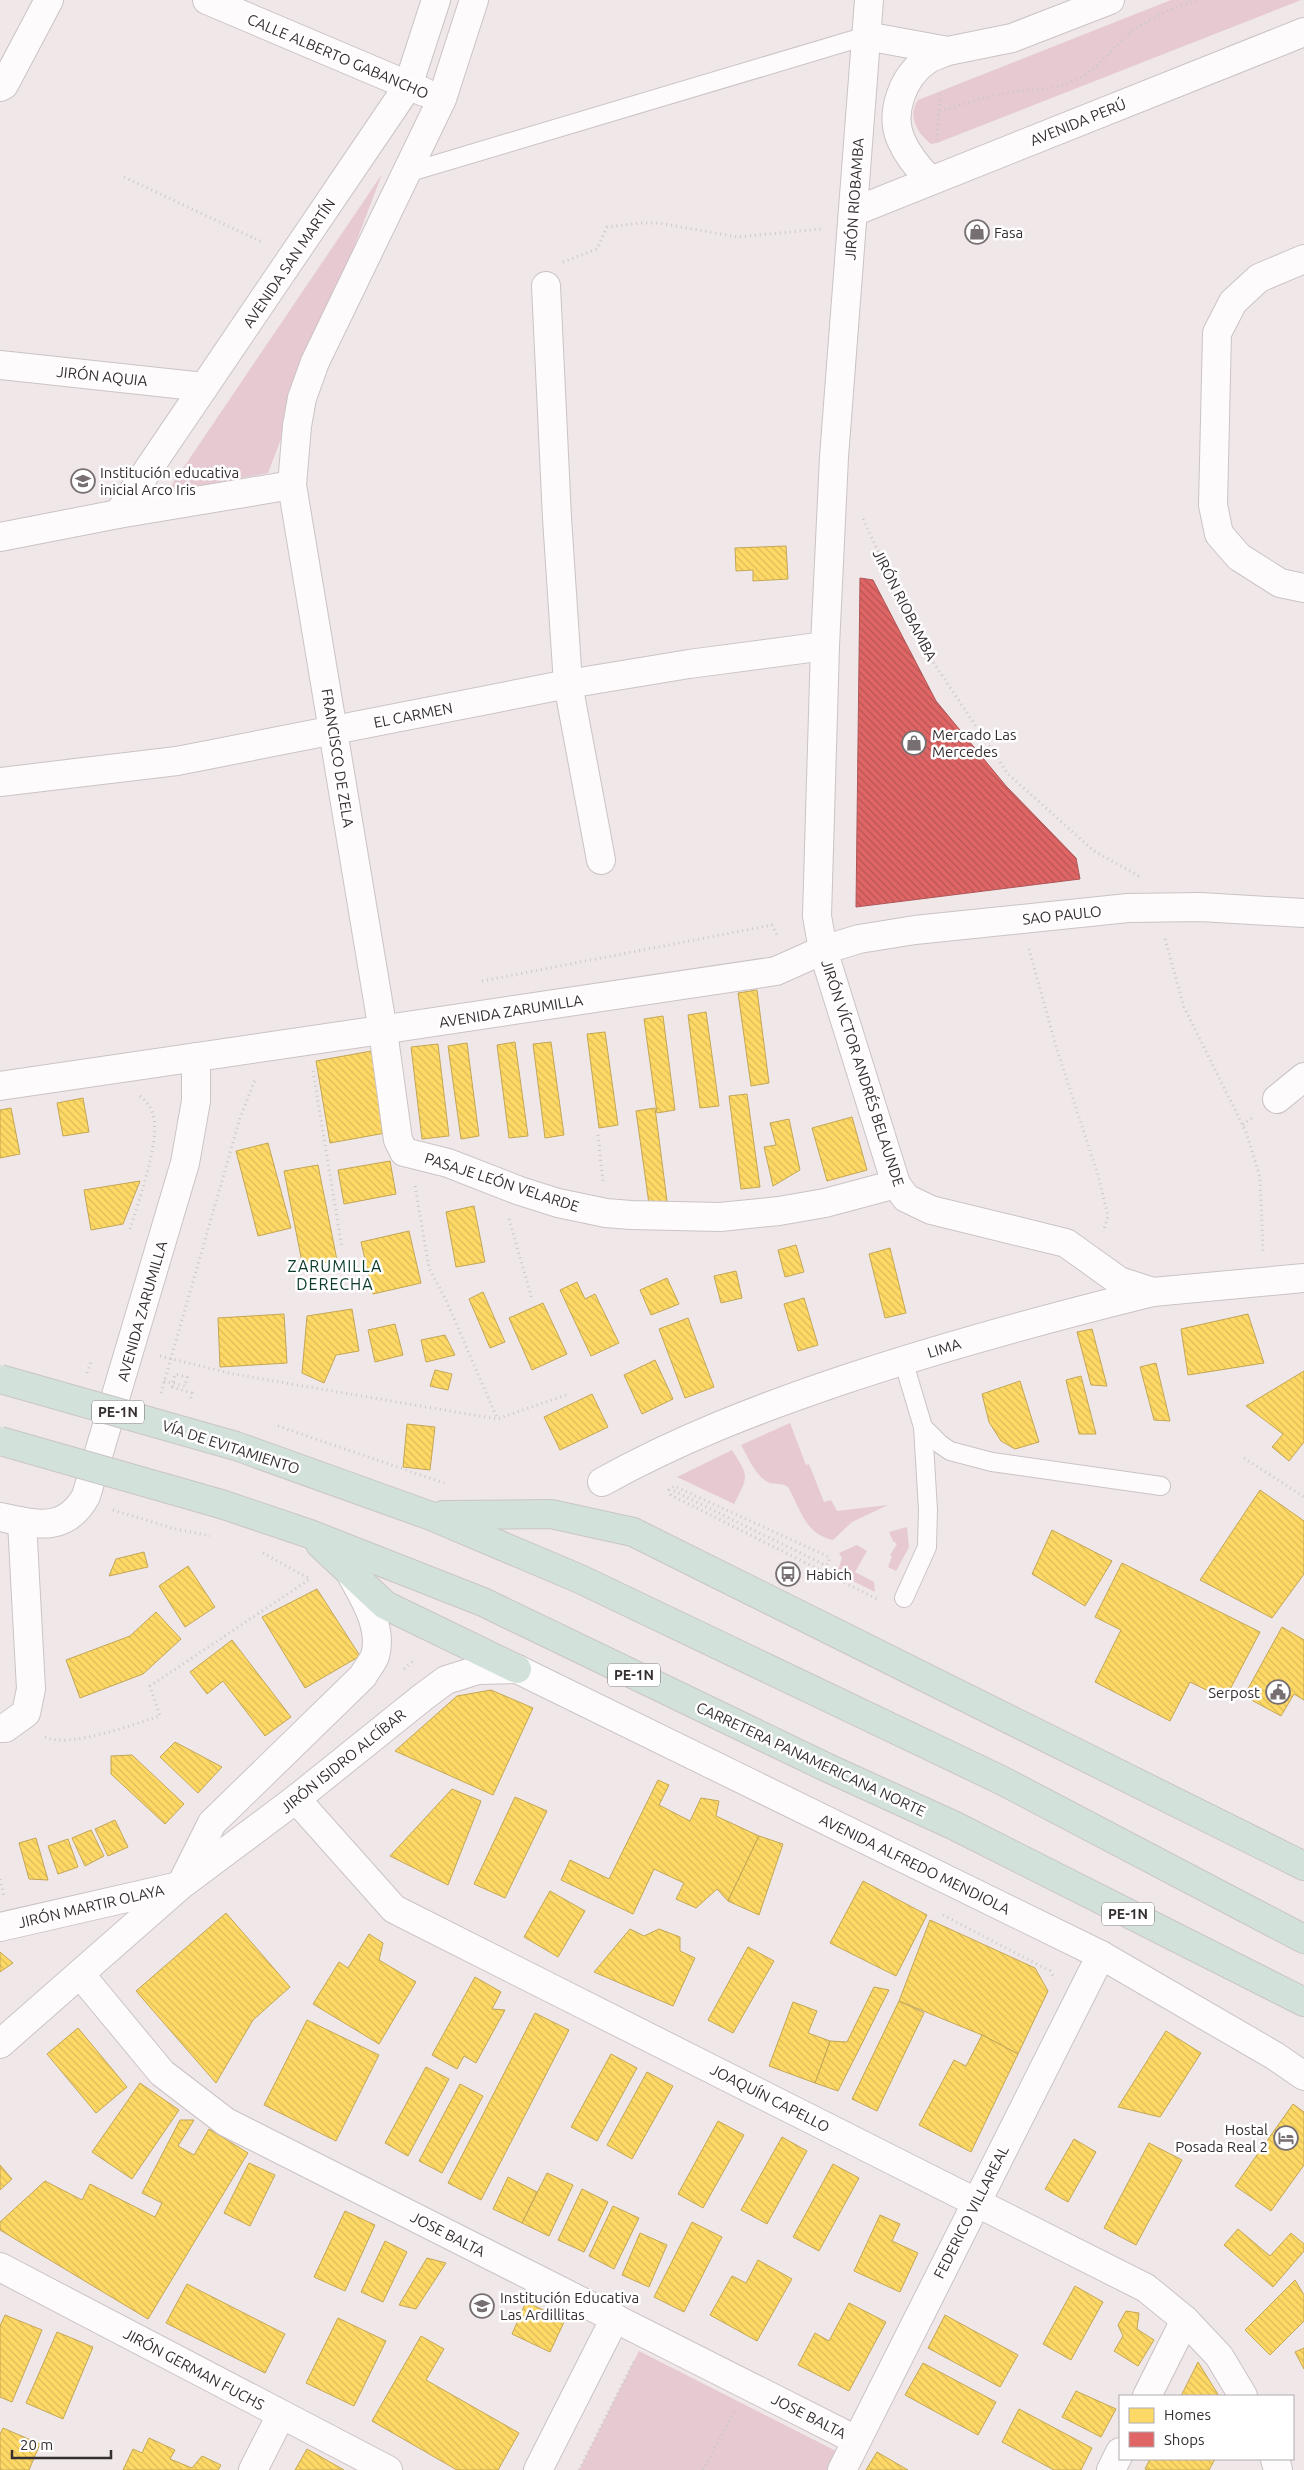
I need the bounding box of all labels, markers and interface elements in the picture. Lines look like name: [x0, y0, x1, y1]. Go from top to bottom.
street label: CALLE ALBERTO GABANCHO: [245, 10, 431, 102]
street label: AVENIDA PERÚ: [1028, 95, 1128, 149]
street label: JIRÓN RIOBAMBA: [841, 137, 867, 261]
street label: AVENIDA SAN MARTÍN: [239, 195, 339, 331]
shop icon: Fasa: [964, 219, 990, 245]
place label: Fasa: [994, 224, 1023, 241]
street label: JIRÓN AQUIA: [56, 363, 149, 389]
place label: Institución educativa inicial Arco Iris: [100, 464, 239, 498]
school or university icon: Institución educativa inicial Arco Iris: [70, 468, 96, 494]
street label: JIRÓN RIOBAMBA: [870, 546, 941, 664]
street label: FRANCISCO DE ZELA: [319, 687, 357, 829]
street label: EL CARMEN: [372, 699, 454, 731]
place label: Mercado Las Mercedes: [932, 726, 1016, 760]
shop icon: Mercado Las Mercedes: [901, 730, 927, 756]
street label: SAO PAULO: [1022, 902, 1102, 928]
street label: JIRÓN VÍCTOR ANDRÉS BELAUNDE: [818, 957, 908, 1189]
street label: AVENIDA ZARUMILLA: [438, 991, 584, 1031]
street label: PASAJE LEÓN VELARDE: [423, 1149, 581, 1215]
street label: AVENIDA ZARUMILLA: [114, 1238, 170, 1383]
district label: ZARUMILLA DERECHA: [288, 1257, 382, 1293]
street label: LIMA: [925, 1335, 963, 1361]
road number: PE-1N: [92, 1400, 144, 1424]
street label: VÍA DE EVITAMIENTO: [160, 1417, 302, 1477]
bus stop icon: Habich: [775, 1561, 801, 1587]
place label: Habich: [806, 1566, 852, 1583]
road number: PE-1N: [608, 1664, 660, 1686]
public building icon: Serpost: [1265, 1679, 1291, 1705]
place label: Serpost: [1208, 1684, 1260, 1701]
street label: CARRETERA PANAMERICANA NORTE: [694, 1698, 928, 1820]
street label: JIRÓN ISIDRO ALCÍBAR: [277, 1705, 409, 1817]
street label: AVENIDA ALFREDO MENDIOLA: [817, 1810, 1013, 1918]
street label: JIRÓN MARTIR OLAYA: [16, 1881, 166, 1931]
road number: PE-1N: [1102, 1902, 1154, 1926]
street label: JOAQUÍN CAPELLO: [708, 2061, 832, 2135]
place label: Hostal Posada Real 2: [1175, 2121, 1268, 2155]
hotel icon: Hostal Posada Real 2: [1273, 2125, 1299, 2151]
street label: FEDERICO VILLAREAL: [930, 2142, 1012, 2281]
street label: JOSE BALTA: [408, 2208, 488, 2260]
place label: Institución Educativa Las Ardillitas: [500, 2289, 639, 2323]
school or university icon: Institución Educativa Las Ardillitas: [469, 2293, 495, 2319]
street label: JIRÓN GERMAN FUCHS: [121, 2325, 267, 2413]
street label: JOSE BALTA: [769, 2390, 849, 2442]
legend: [1119, 2395, 1294, 2460]
text: Homes: [1164, 2406, 1211, 2423]
scale bar: [12, 2428, 111, 2460]
text: Shops: [1164, 2431, 1205, 2448]
text: 20 m: [20, 2436, 53, 2453]

